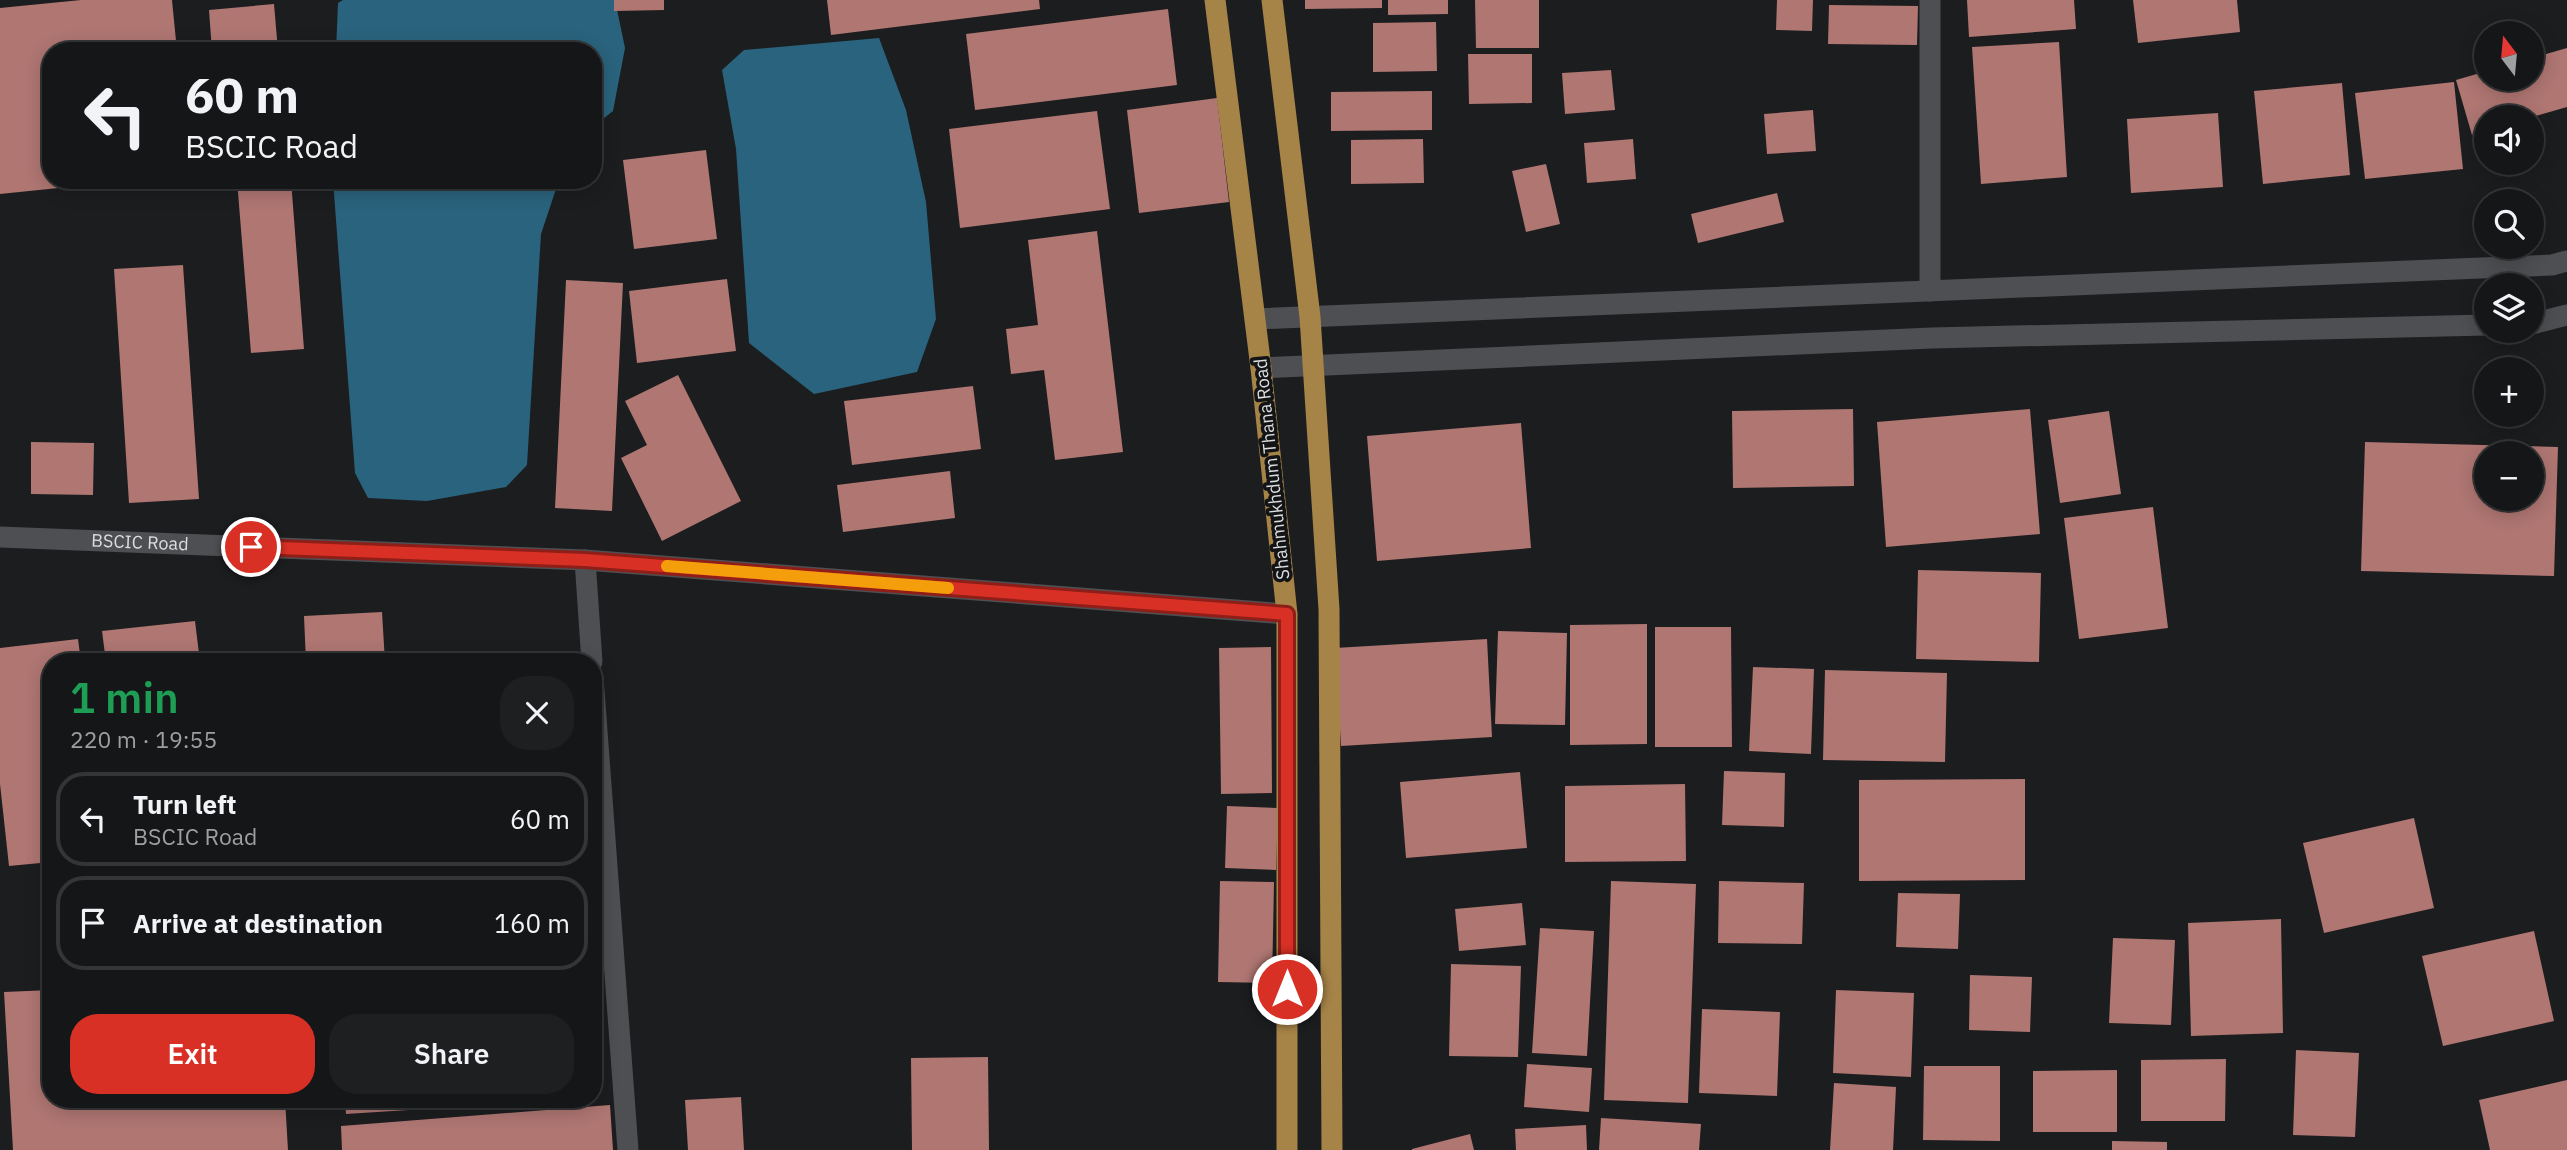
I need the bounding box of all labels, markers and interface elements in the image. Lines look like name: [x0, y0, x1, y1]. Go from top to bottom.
north arrow: [2474, 21, 2544, 91]
map controls: [2474, 21, 2544, 511]
text: 60 m: [185, 63, 299, 126]
icon: left: [70, 70, 161, 161]
button: sound: [2474, 105, 2544, 175]
text: BSCIC Road: [185, 125, 358, 167]
button: search: [2474, 189, 2544, 259]
button: layers: [2474, 273, 2544, 343]
street label: Shahmukhdum Thana Road: [1248, 357, 1295, 581]
button: +: [2474, 357, 2544, 427]
button: −: [2474, 441, 2544, 511]
pin: [221, 517, 281, 577]
icon: arrive: [232, 528, 270, 566]
street label: BSCIC Road: [91, 529, 189, 555]
text: 1 min: [70, 670, 179, 725]
button: close: [500, 676, 574, 750]
text: 220 m · 19:55: [70, 724, 217, 754]
text: Turn left: [133, 787, 236, 821]
icon: left: [74, 800, 112, 838]
text: 60 m: [510, 802, 570, 836]
text: BSCIC Road: [133, 821, 257, 851]
icon: arrive: [74, 904, 112, 942]
text: Arrive at destination: [133, 906, 383, 940]
text: 160 m: [494, 906, 570, 940]
position arrow: [1250, 952, 1324, 1026]
button: Exit: [70, 1014, 315, 1094]
button: Share: [329, 1014, 574, 1094]

